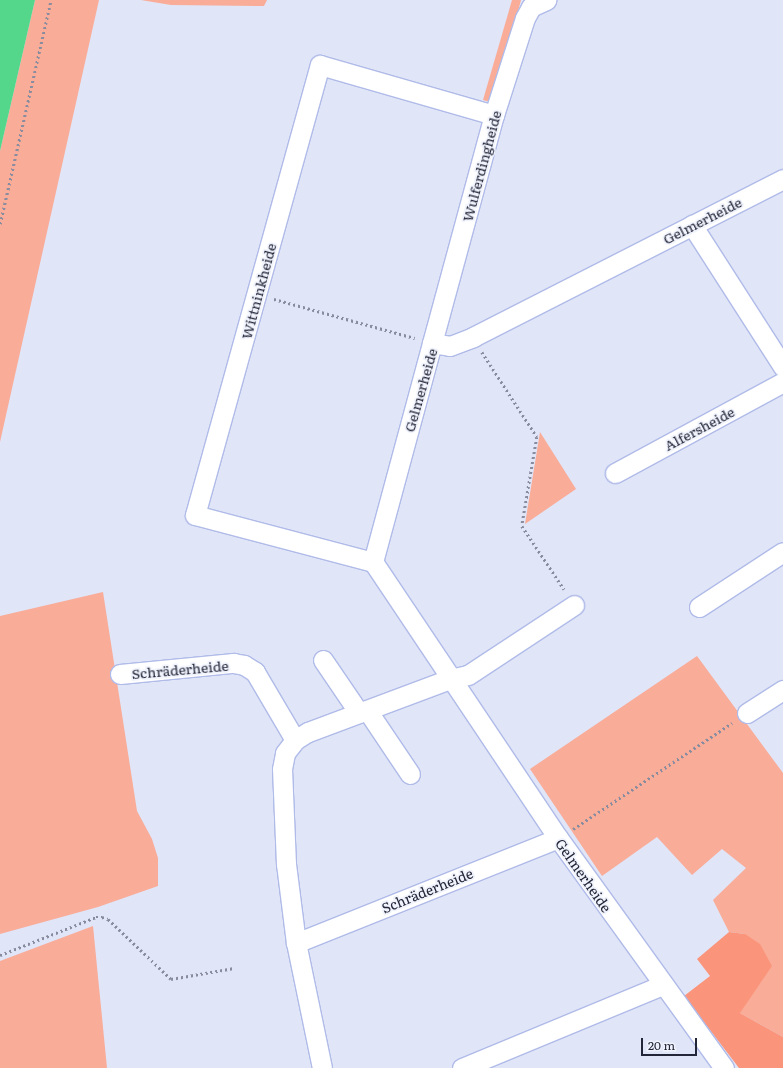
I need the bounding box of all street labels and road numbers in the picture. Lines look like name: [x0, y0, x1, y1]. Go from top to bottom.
street label: Wulferdingheide: [458, 109, 504, 223]
street label: Gelmerheide: [660, 193, 744, 247]
street label: Wittninkheide: [237, 241, 279, 341]
street label: Gelmerheide: [400, 346, 440, 434]
street label: Alfersheide: [661, 402, 737, 454]
street label: Schräderheide: [131, 656, 229, 682]
street label: Gelmerheide: [552, 835, 616, 915]
street label: Schräderheide: [379, 864, 475, 916]

